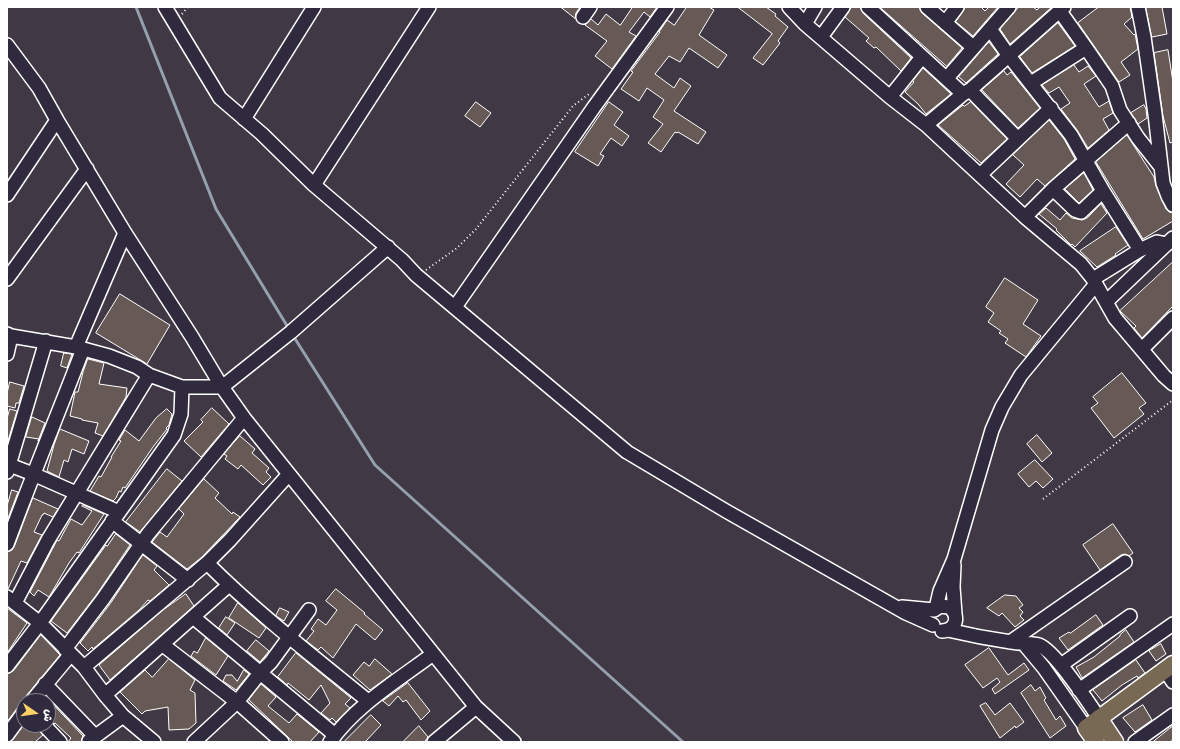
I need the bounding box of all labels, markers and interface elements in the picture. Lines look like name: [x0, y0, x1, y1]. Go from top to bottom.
north arrow: [16, 693, 56, 733]
text: ش: [40, 708, 54, 723]

